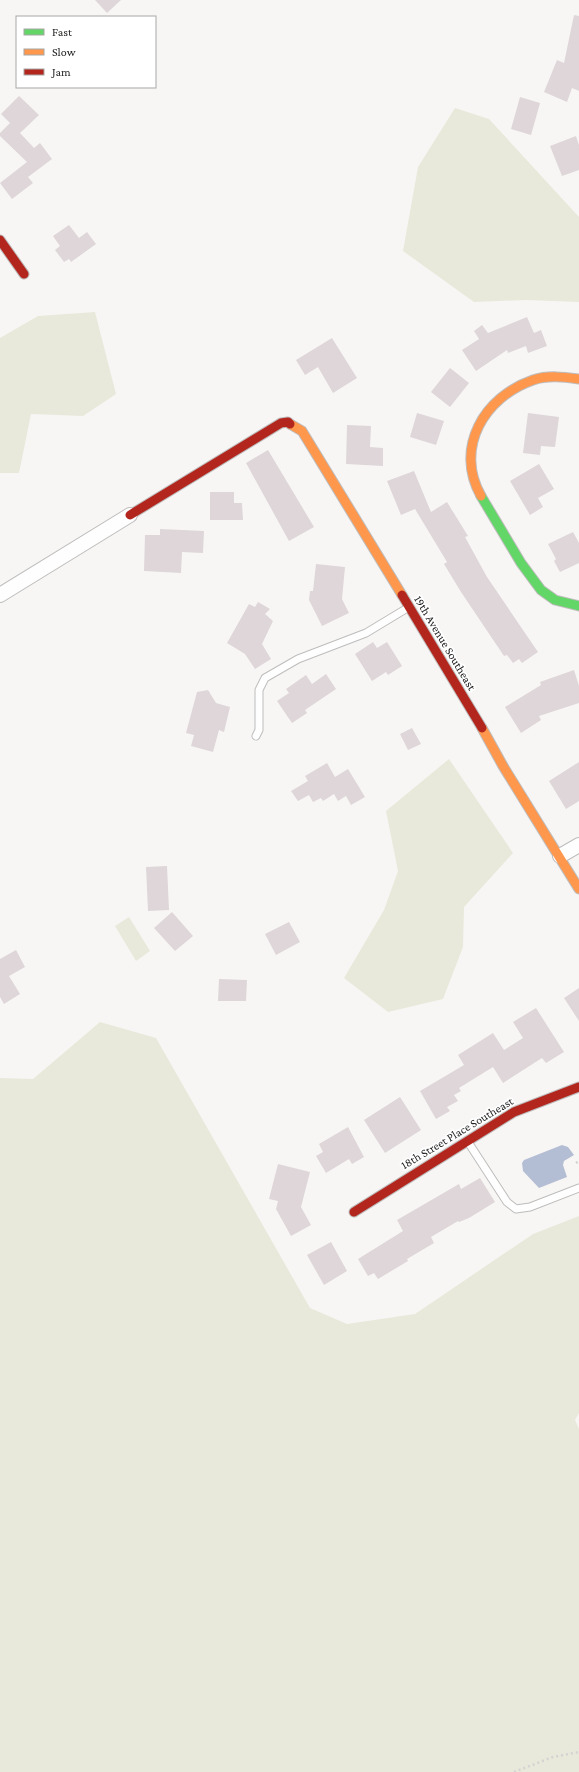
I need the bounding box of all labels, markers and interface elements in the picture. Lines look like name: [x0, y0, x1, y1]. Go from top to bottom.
legend: [16, 16, 156, 88]
text: Fast: [52, 25, 73, 39]
text: Slow: [52, 45, 76, 59]
text: Jam: [51, 65, 71, 79]
street label: 19th Avenue Southeast: [411, 593, 479, 694]
street label: 18th Street Place Southeast: [398, 1093, 517, 1172]

